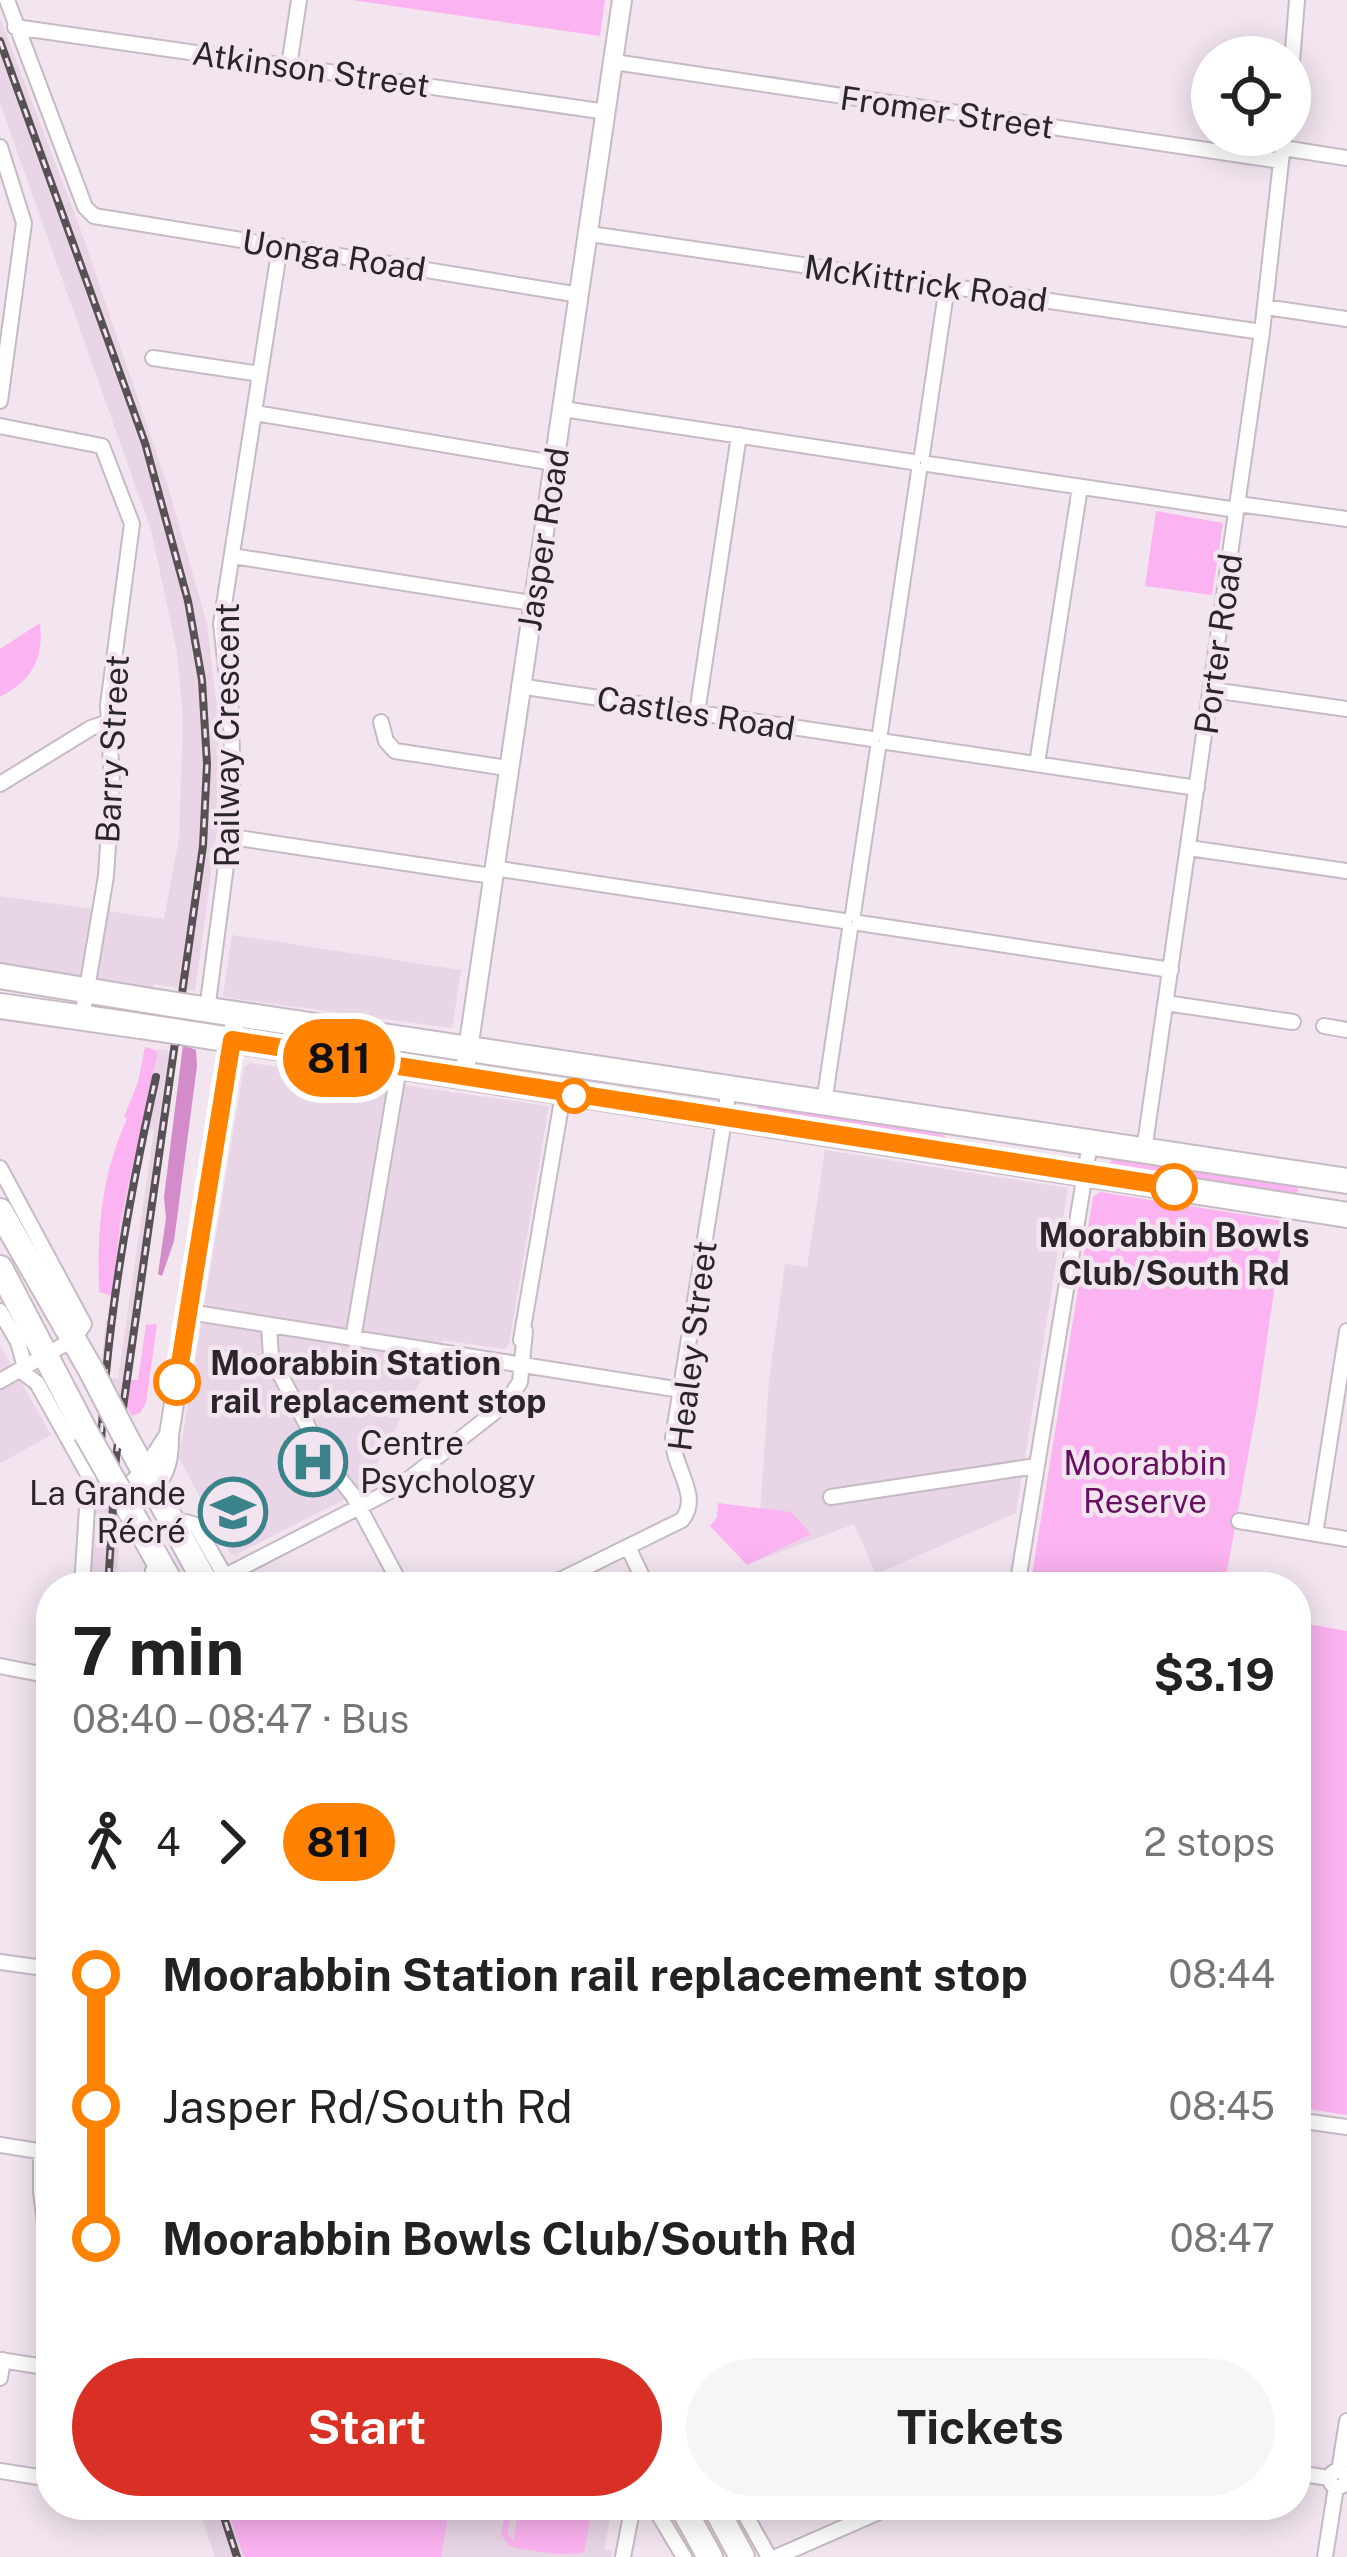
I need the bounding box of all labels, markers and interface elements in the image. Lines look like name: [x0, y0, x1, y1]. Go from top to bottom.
street label: Atkinson Street: [190, 34, 432, 104]
map controls: [1191, 36, 1311, 156]
button: locate: [1191, 36, 1311, 156]
street label: Fromer Street: [838, 78, 1056, 146]
street label: Uonga Road: [240, 222, 428, 288]
street label: McKittrick Road: [802, 247, 1050, 319]
street label: Jasper Road: [510, 445, 576, 633]
street label: Porter Road: [1187, 551, 1249, 737]
street label: Railway Crescent: [208, 603, 246, 867]
street label: Barry Street: [88, 654, 136, 844]
street label: Castles Road: [594, 679, 798, 747]
line badge: 811: [270, 1019, 408, 1097]
text: 811: [307, 1033, 371, 1082]
unlabelled marker: [558, 1080, 590, 1112]
marker: Moorabbin Bowls Club/South Rd: [1152, 1165, 1196, 1209]
place label: Moorabbin Bowls Club/South Rd: [1038, 1216, 1310, 1292]
street label: Healey Street: [660, 1239, 724, 1453]
place label: Moorabbin Station rail replacement stop: [210, 1344, 546, 1420]
marker: Moorabbin Station rail replacement stop: [155, 1360, 199, 1404]
place label: Centre Psychology: [360, 1424, 536, 1500]
hospital icon: Centre Psychology: [278, 1427, 348, 1497]
park label: Moorabbin Reserve: [1063, 1444, 1227, 1520]
place label: La Grande Récré: [29, 1474, 186, 1550]
school or university icon: La Grande Récré: [198, 1477, 268, 1547]
text: 7 min: [72, 1612, 244, 1690]
text: $3.19: [1153, 1648, 1275, 1701]
text: 08:40 – 08:47 · Bus: [72, 1696, 409, 1742]
icon: walk: [72, 1809, 138, 1875]
icon: forward: [199, 1809, 265, 1875]
text: 811: [307, 1817, 371, 1866]
text: 4: [156, 1819, 181, 1865]
text: 2 stops: [1143, 1819, 1275, 1865]
text: Moorabbin Station rail replacement stop: [162, 1948, 1028, 2001]
text: 08:44: [1169, 1951, 1275, 1997]
text: Jasper Rd/South Rd: [162, 2080, 573, 2133]
text: 08:45: [1168, 2083, 1275, 2129]
text: Moorabbin Bowls Club/South Rd: [162, 2212, 857, 2265]
text: 08:47: [1170, 2215, 1275, 2261]
button: Start: [72, 2358, 662, 2496]
button: Tickets: [686, 2358, 1275, 2496]

